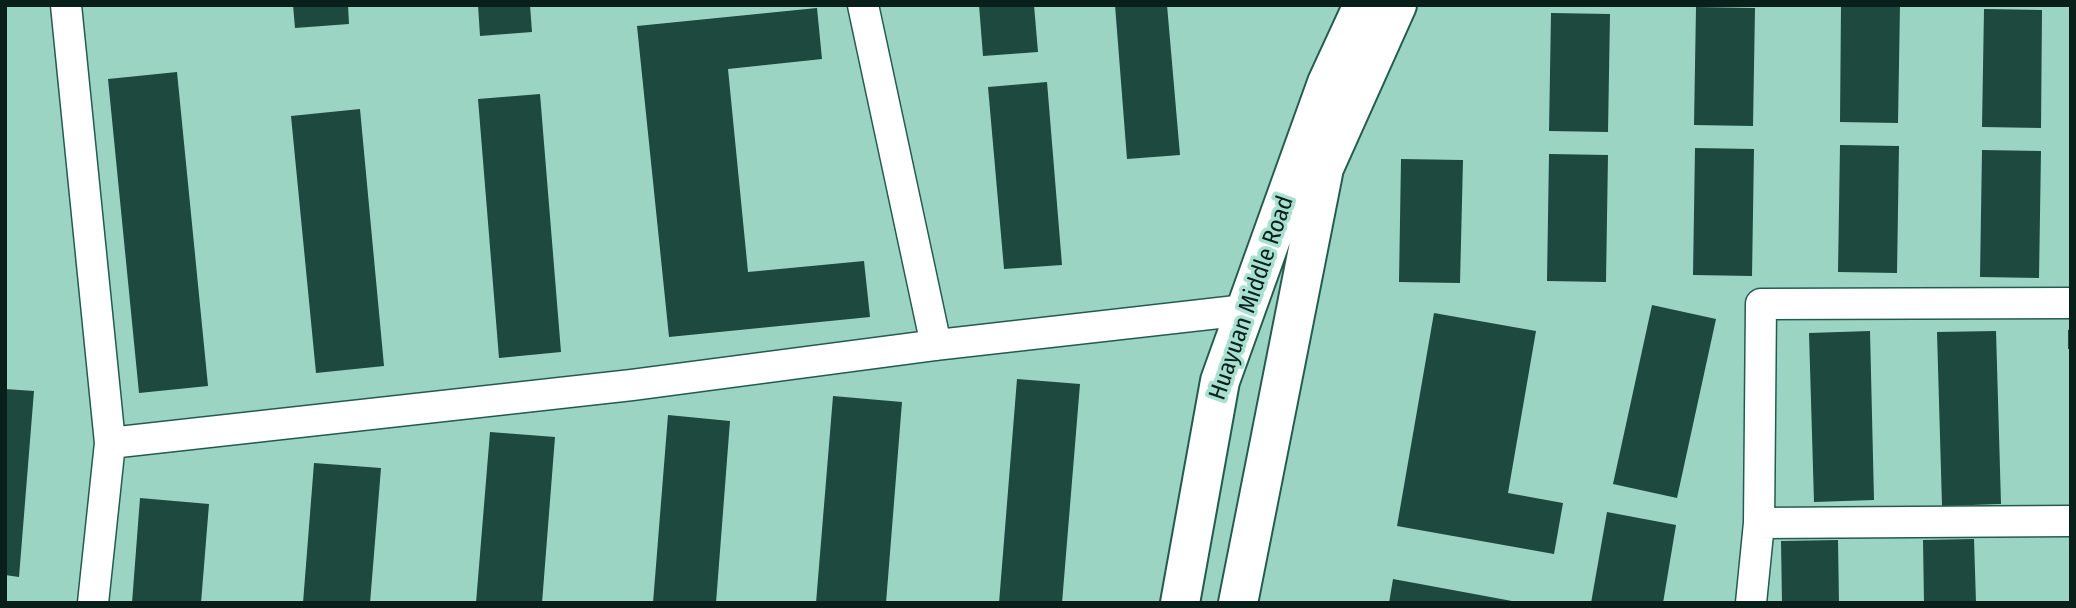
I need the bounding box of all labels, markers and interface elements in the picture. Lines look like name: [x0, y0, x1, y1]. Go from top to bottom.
street label: Huayuan Middle Road: [1204, 192, 1300, 404]

